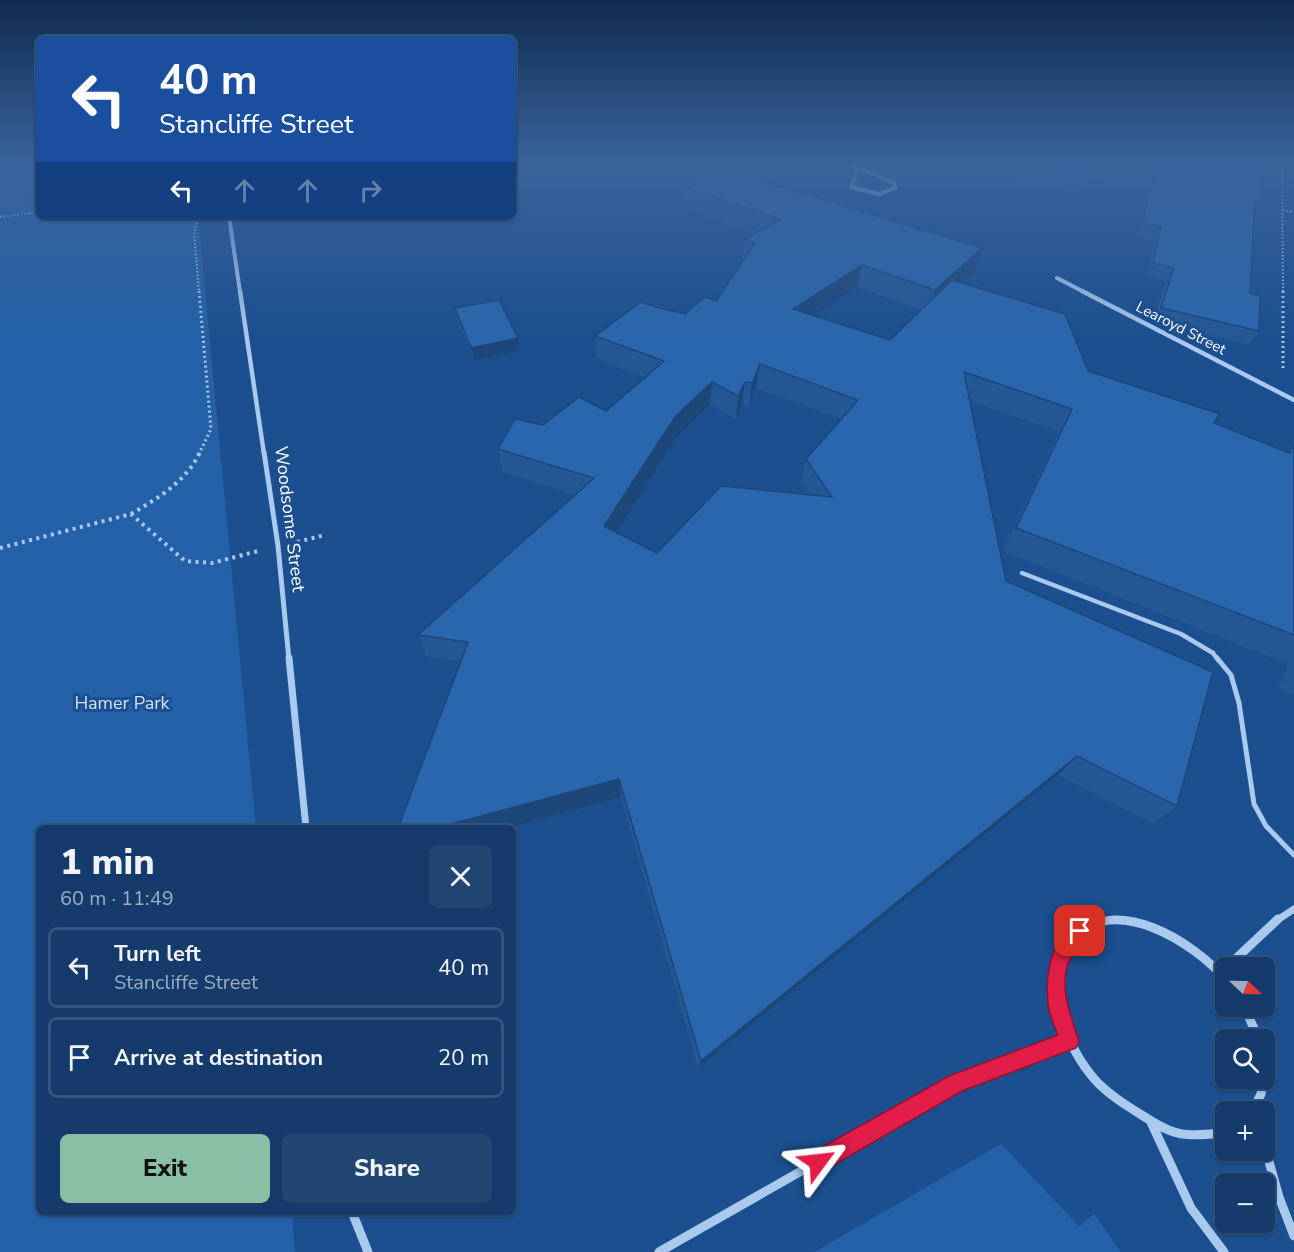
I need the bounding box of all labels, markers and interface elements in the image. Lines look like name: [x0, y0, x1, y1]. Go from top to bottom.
text: 40 m: [159, 52, 258, 109]
icon: left: [60, 60, 138, 138]
text: Stancliffe Street: [159, 106, 354, 143]
icon: left: [165, 174, 198, 207]
icon: ahead: [228, 174, 261, 207]
icon: ahead: [291, 174, 324, 207]
icon: right: [354, 174, 387, 207]
street label: Learoyd Street: [1133, 297, 1230, 360]
street label: Woodsome Street: [269, 445, 311, 594]
park label: Hamer Park: [74, 691, 171, 715]
text: 1 min: [60, 838, 155, 887]
button: close: [429, 845, 492, 908]
text: 60 m · 11:49: [60, 885, 174, 912]
pin: [1054, 905, 1105, 956]
icon: arrive: [1063, 914, 1096, 947]
text: Turn left: [114, 939, 201, 969]
icon: left: [63, 951, 96, 984]
text: 40 m: [438, 953, 489, 983]
north arrow: [1215, 957, 1275, 1017]
map controls: [1215, 957, 1275, 1233]
text: Stancliffe Street: [114, 969, 258, 996]
button: search: [1215, 1029, 1275, 1089]
icon: arrive: [63, 1041, 96, 1074]
text: Arrive at destination: [114, 1043, 323, 1073]
text: 20 m: [438, 1043, 489, 1073]
button: +: [1215, 1101, 1275, 1161]
position arrow: [786, 1130, 850, 1194]
button: Exit: [60, 1134, 270, 1203]
button: Share: [282, 1134, 492, 1203]
button: −: [1215, 1173, 1275, 1233]

